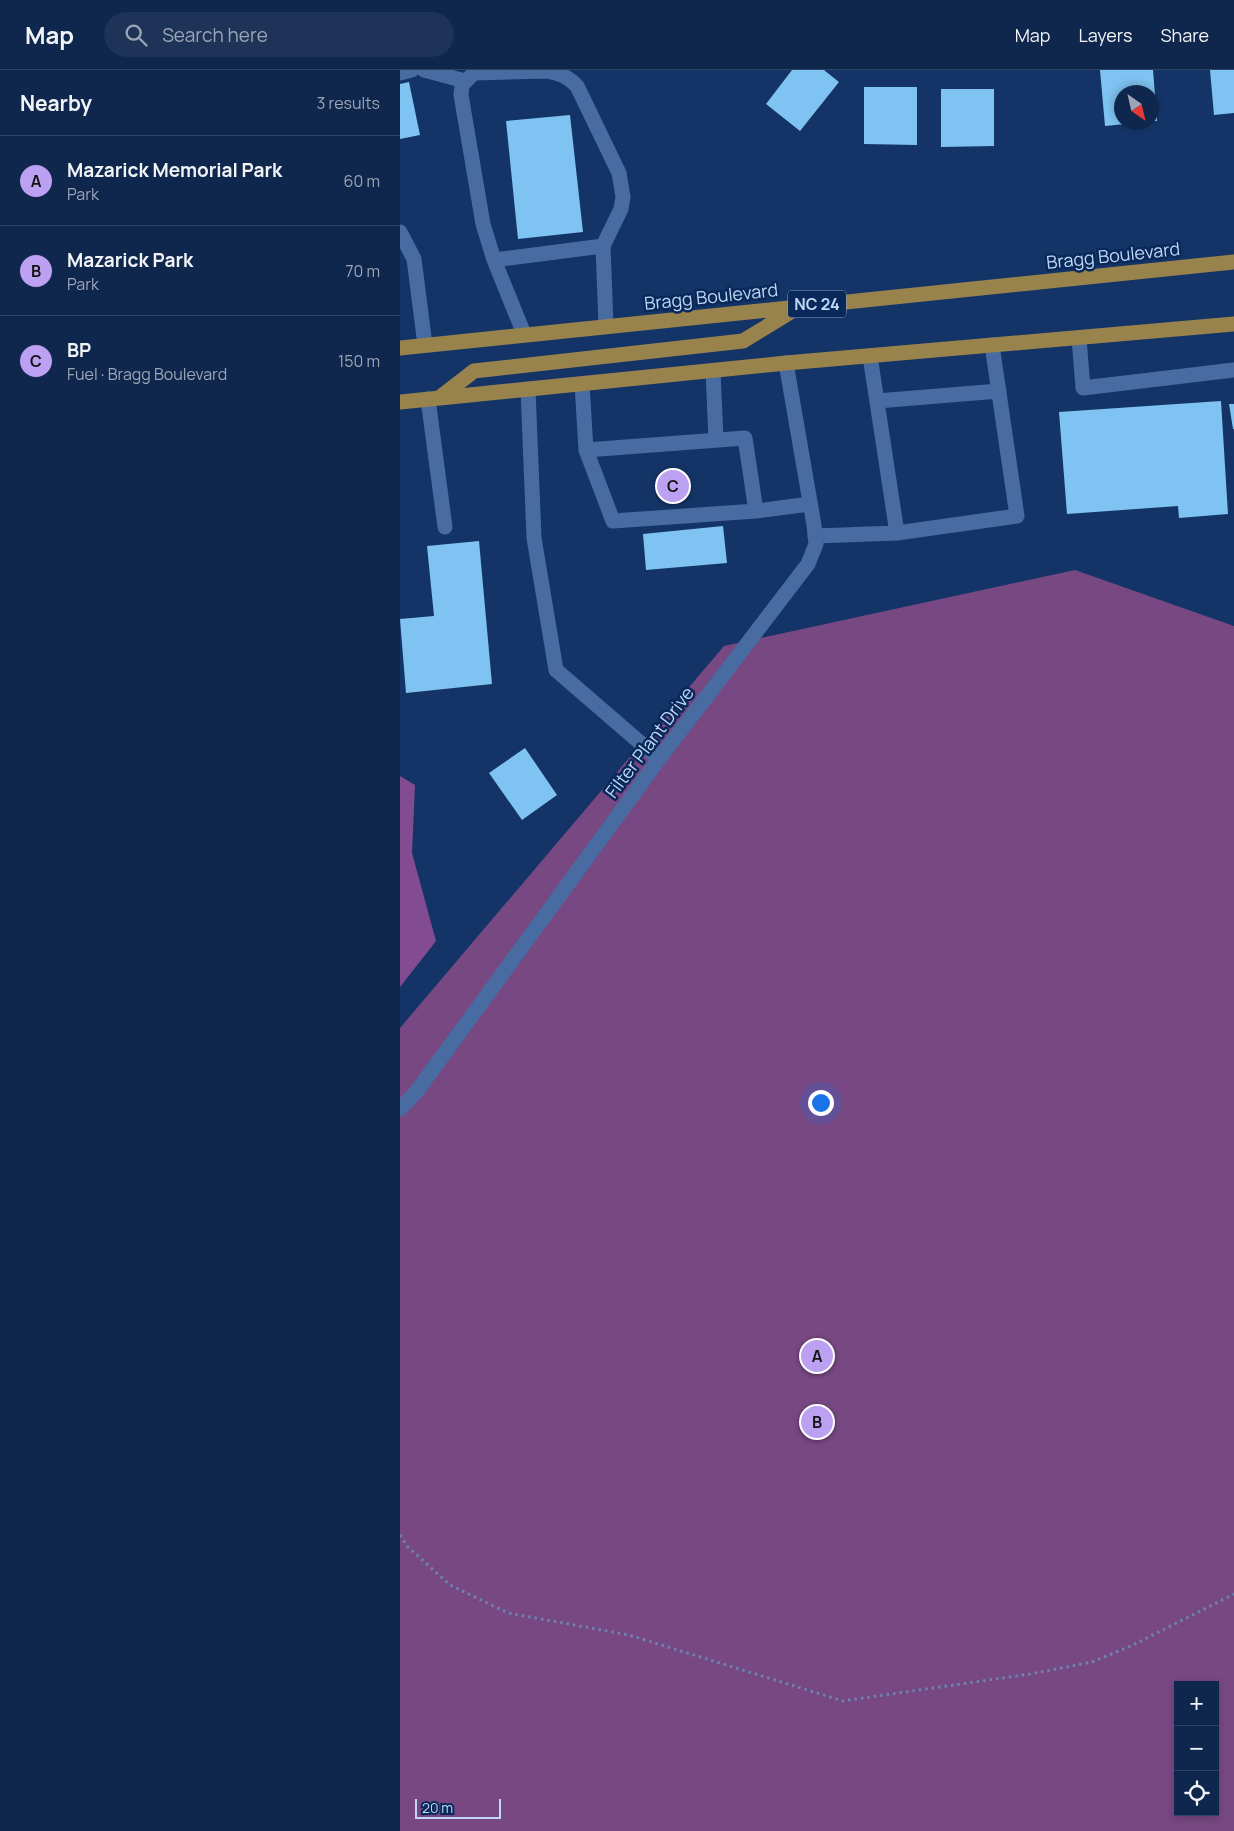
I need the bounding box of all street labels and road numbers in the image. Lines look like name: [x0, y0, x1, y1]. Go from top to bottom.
street label: Bragg Boulevard: [1045, 236, 1181, 274]
street label: Bragg Boulevard: [643, 277, 779, 315]
road number: NC 24: [788, 290, 846, 318]
street label: Filter Plant Drive: [599, 681, 699, 803]

